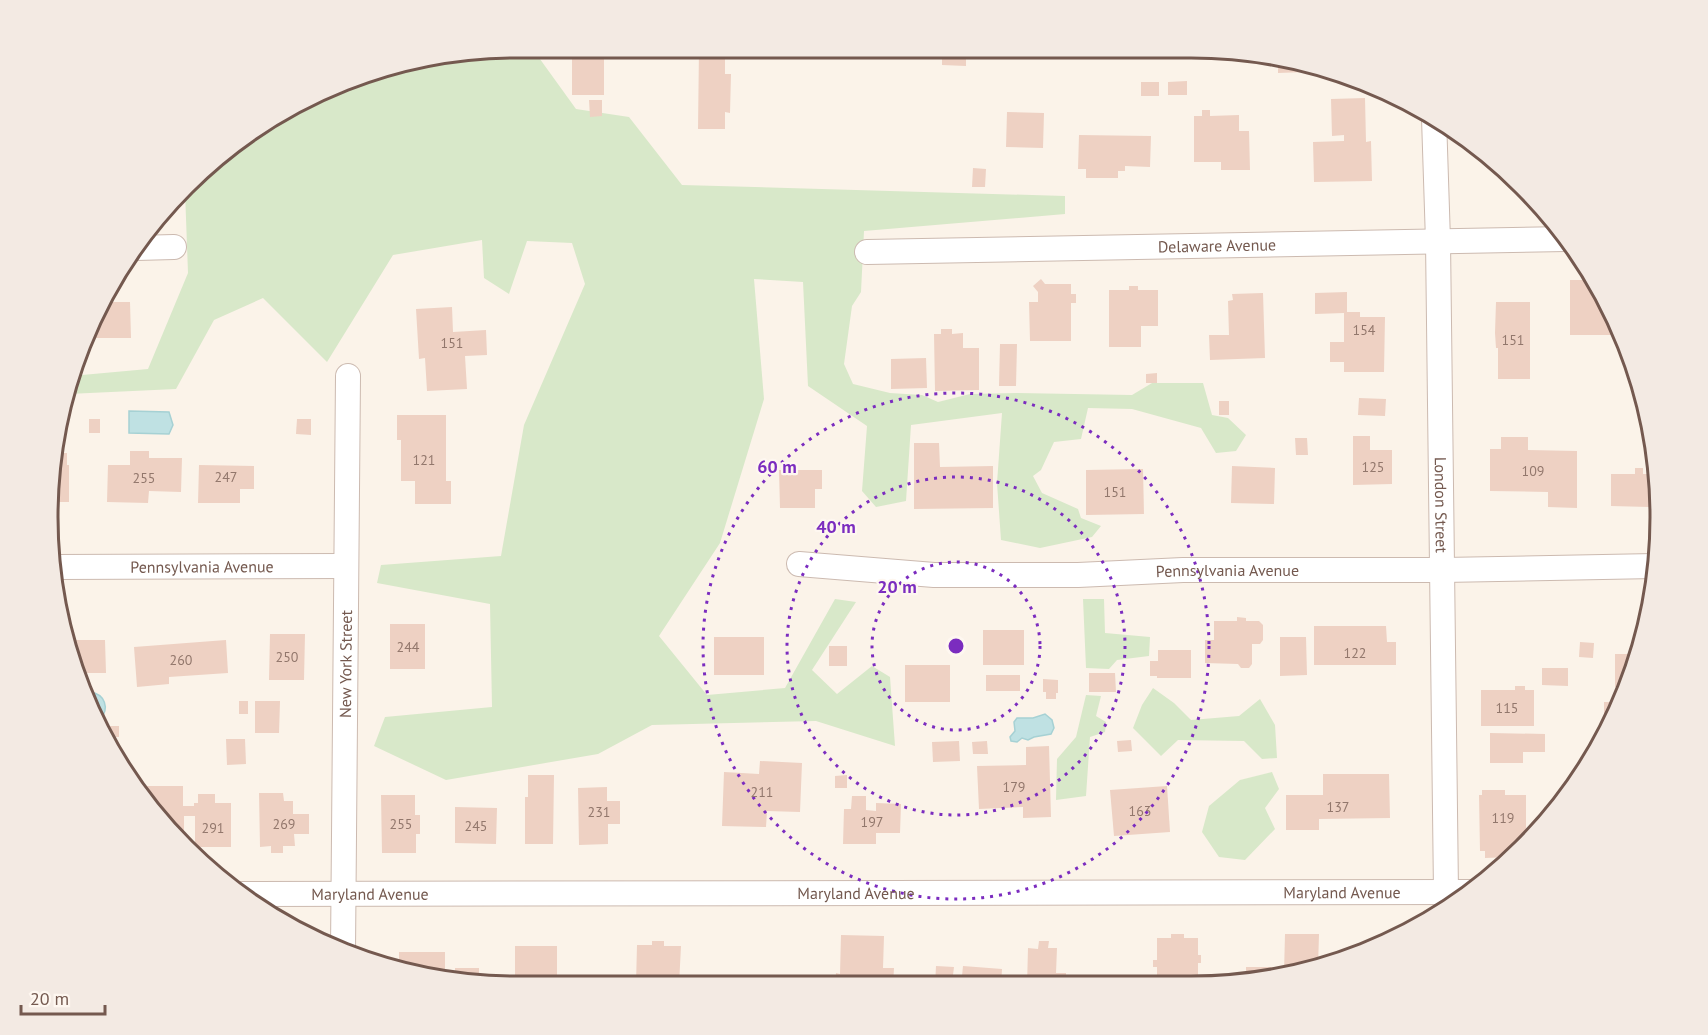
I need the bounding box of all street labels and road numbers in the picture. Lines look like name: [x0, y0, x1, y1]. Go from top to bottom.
street label: Delaware Avenue: [1158, 234, 1276, 257]
street label: London Street: [1431, 457, 1452, 554]
street label: Pennsylvania Avenue: [130, 556, 274, 577]
street label: Pennsylvania Avenue: [1155, 560, 1299, 581]
street label: New York Street: [335, 609, 356, 718]
street label: Maryland Avenue: [1283, 882, 1401, 902]
street label: Maryland Avenue: [797, 883, 915, 903]
street label: Maryland Avenue: [311, 884, 429, 904]

